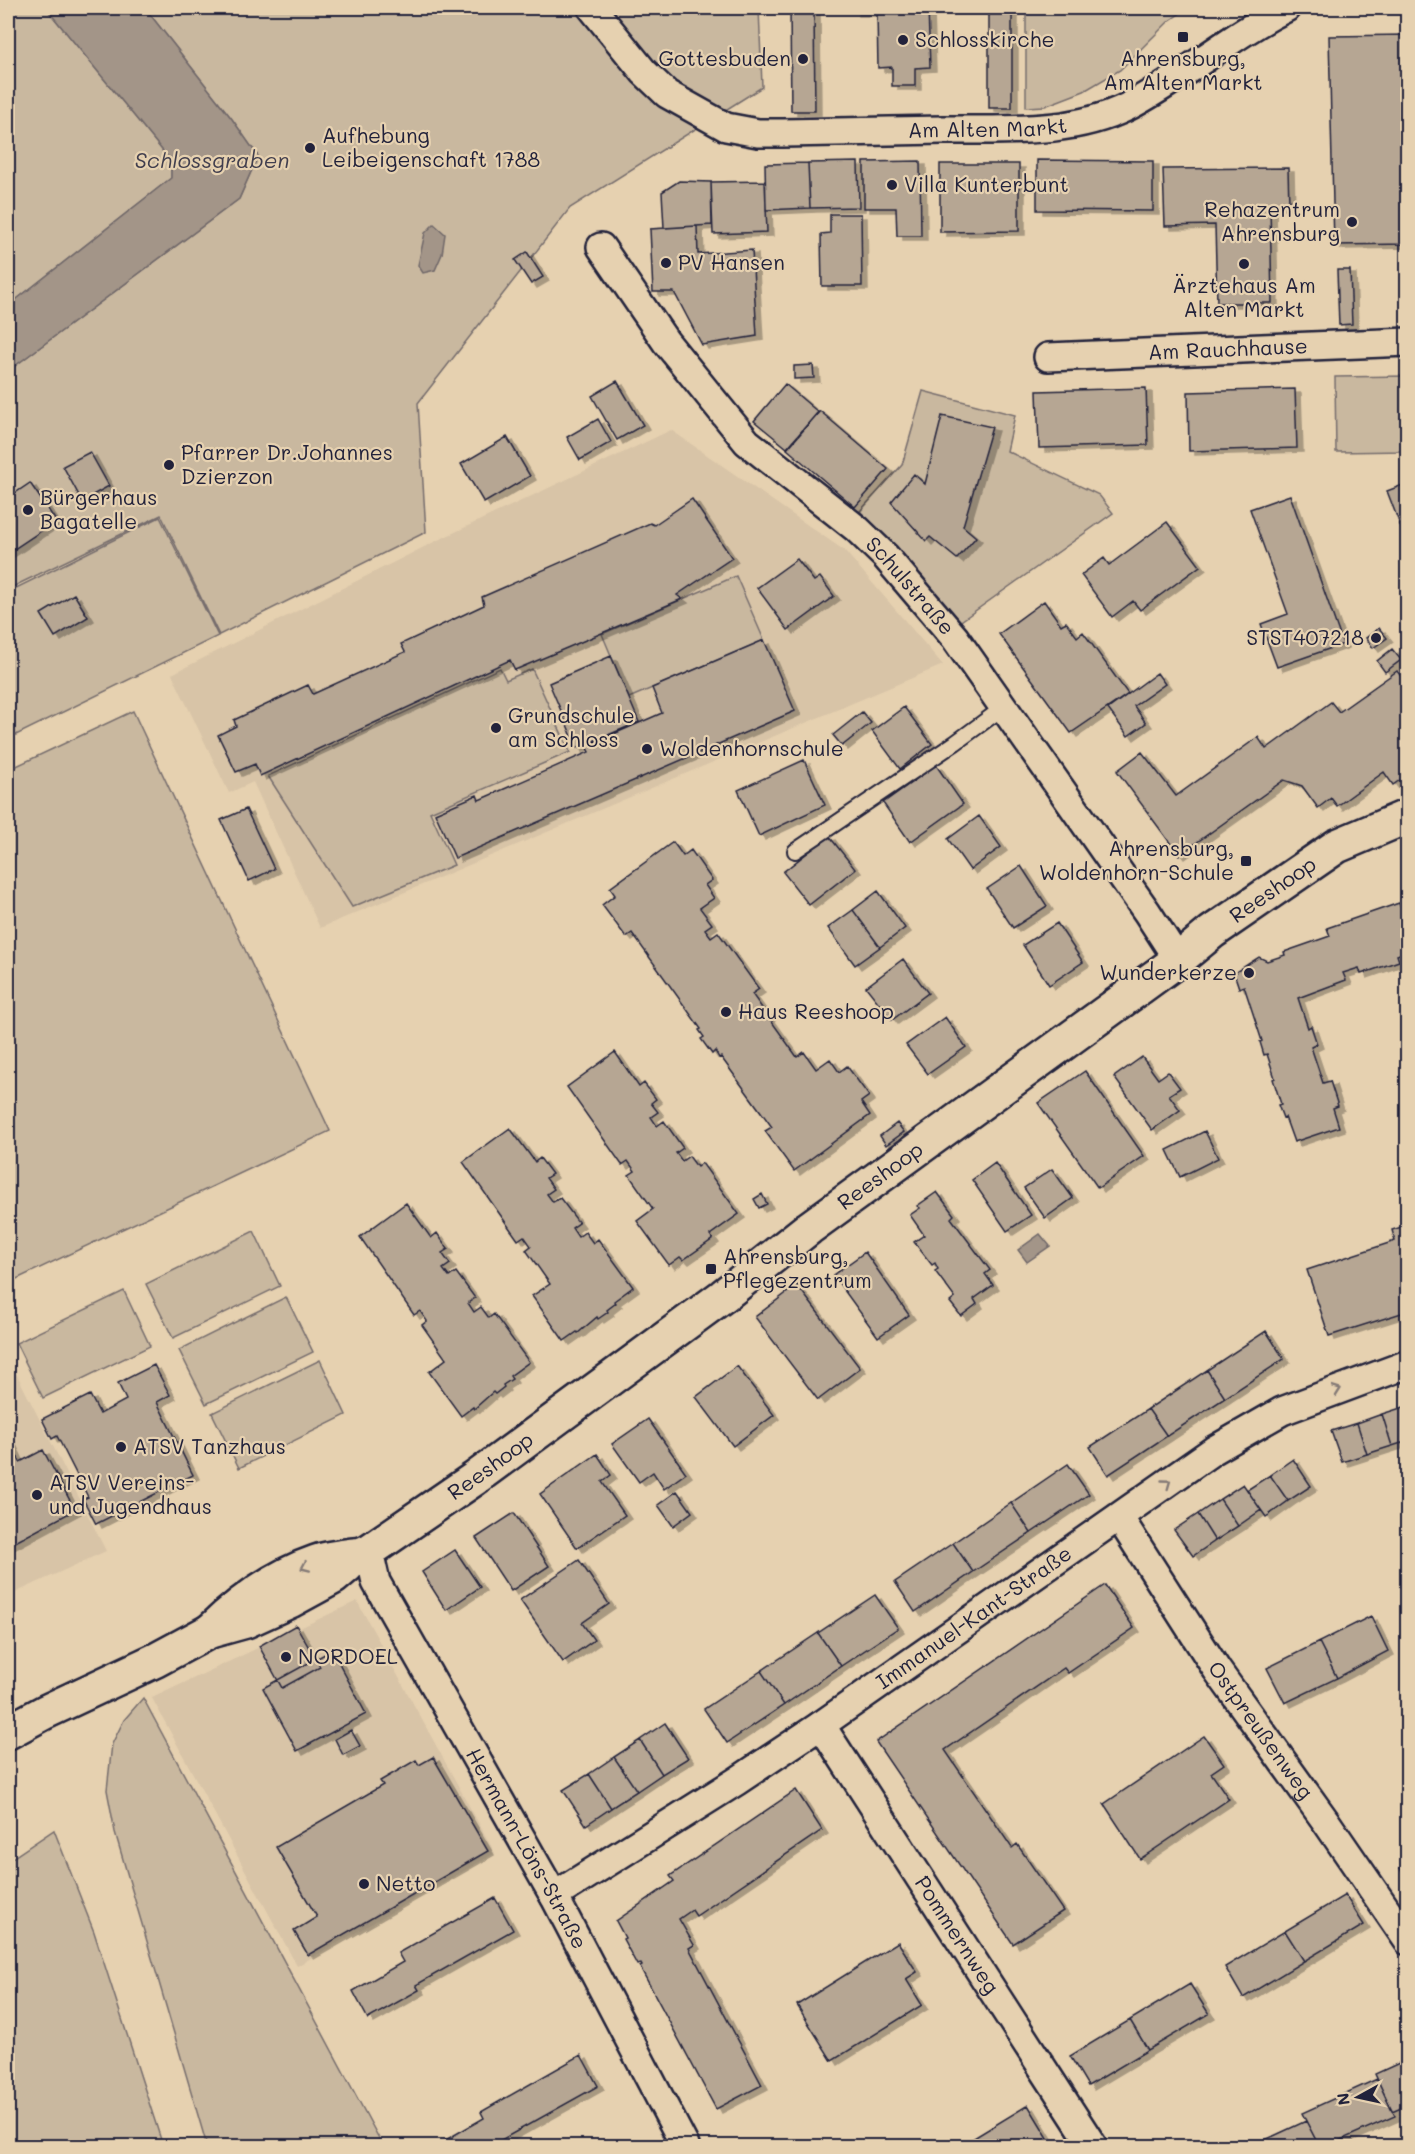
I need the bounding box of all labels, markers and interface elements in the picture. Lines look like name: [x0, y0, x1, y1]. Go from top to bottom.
place label: Schlosskirche: [915, 25, 1054, 52]
marker: Ahrensburg, Am Alten Markt: [1176, 30, 1190, 44]
marker: Schlosskirche: [896, 33, 910, 47]
place label: Gottesbuden: [658, 44, 791, 71]
place label: Ahrensburg, Am Alten Markt: [1103, 44, 1263, 95]
marker: Gottesbuden: [796, 52, 810, 66]
street label: Am Alten Markt: [908, 110, 1069, 143]
place label: Aufhebung Leibeigenschaft 1788: [322, 121, 540, 172]
marker: Aufhebung Leibeigenschaft 1788: [303, 141, 317, 155]
water label: Schlossgraben: [134, 145, 290, 174]
place label: Villa Kunterbunt: [904, 170, 1069, 197]
marker: Villa Kunterbunt: [885, 178, 899, 192]
place label: Rehazentrum Ahrensburg: [1204, 195, 1340, 246]
marker: Rehazentrum Ahrensburg: [1345, 215, 1359, 229]
place label: PV Hansen: [678, 248, 785, 275]
marker: PV Hansen: [659, 256, 673, 270]
marker: Ärztehaus Am Alten Markt: [1237, 257, 1251, 271]
place label: Ärztehaus Am Alten Markt: [1172, 271, 1316, 322]
street label: Am Rauchhause: [1147, 331, 1308, 365]
place label: Pfarrer Dr.Johannes Dzierzon: [181, 438, 393, 489]
marker: Pfarrer Dr.Johannes Dzierzon: [162, 458, 176, 472]
place label: Bürgerhaus Bagatelle: [40, 483, 157, 534]
marker: Bürgerhaus Bagatelle: [21, 503, 35, 517]
street label: Schulstraße: [861, 530, 961, 640]
place label: STST407218: [1246, 623, 1364, 650]
marker: STST407218: [1369, 631, 1383, 645]
place label: Grundschule am Schloss: [508, 701, 635, 752]
marker: Grundschule am Schloss: [489, 721, 503, 735]
place label: Woldenhornschule: [659, 734, 844, 761]
marker: Woldenhornschule: [640, 742, 654, 756]
place label: Ahrensburg, Woldenhorn-Schule: [1039, 834, 1234, 885]
street label: Reeshoop: [1224, 849, 1321, 928]
marker: Ahrensburg, Woldenhorn-Schule: [1239, 854, 1253, 868]
place label: Wunderkerze: [1099, 958, 1237, 985]
marker: Wunderkerze: [1242, 966, 1256, 980]
place label: Haus Reeshoop: [738, 997, 894, 1024]
marker: Haus Reeshoop: [719, 1005, 733, 1019]
street label: Reeshoop: [831, 1135, 928, 1215]
place label: Ahrensburg, Pflegezentrum: [723, 1242, 872, 1293]
marker: Ahrensburg, Pflegezentrum: [704, 1262, 718, 1276]
one-way arrow: [1331, 1384, 1342, 1397]
street label: Reeshoop: [442, 1425, 538, 1505]
place label: ATSV Tanzhaus: [133, 1432, 286, 1459]
marker: ATSV Tanzhaus: [114, 1440, 128, 1454]
place label: ATSV Vereins- und Jugendhaus: [49, 1468, 212, 1519]
one-way arrow: [1160, 1479, 1171, 1490]
marker: ATSV Vereins- und Jugendhaus: [30, 1488, 44, 1502]
street label: Immanuel-Kant-Straße: [870, 1539, 1076, 1694]
one-way arrow: [301, 1559, 312, 1571]
place label: NORDOEL: [298, 1642, 398, 1669]
marker: NORDOEL: [279, 1650, 293, 1664]
street label: Ostpreußenweg: [1203, 1655, 1320, 1804]
street label: Hermann-Löns-Straße: [461, 1743, 594, 1953]
place label: Netto: [376, 1869, 435, 1896]
street label: Pommernweg: [910, 1870, 1006, 1998]
marker: Netto: [357, 1877, 371, 1891]
north arrow: [1328, 2067, 1388, 2127]
text: N: [1331, 2092, 1354, 2107]

